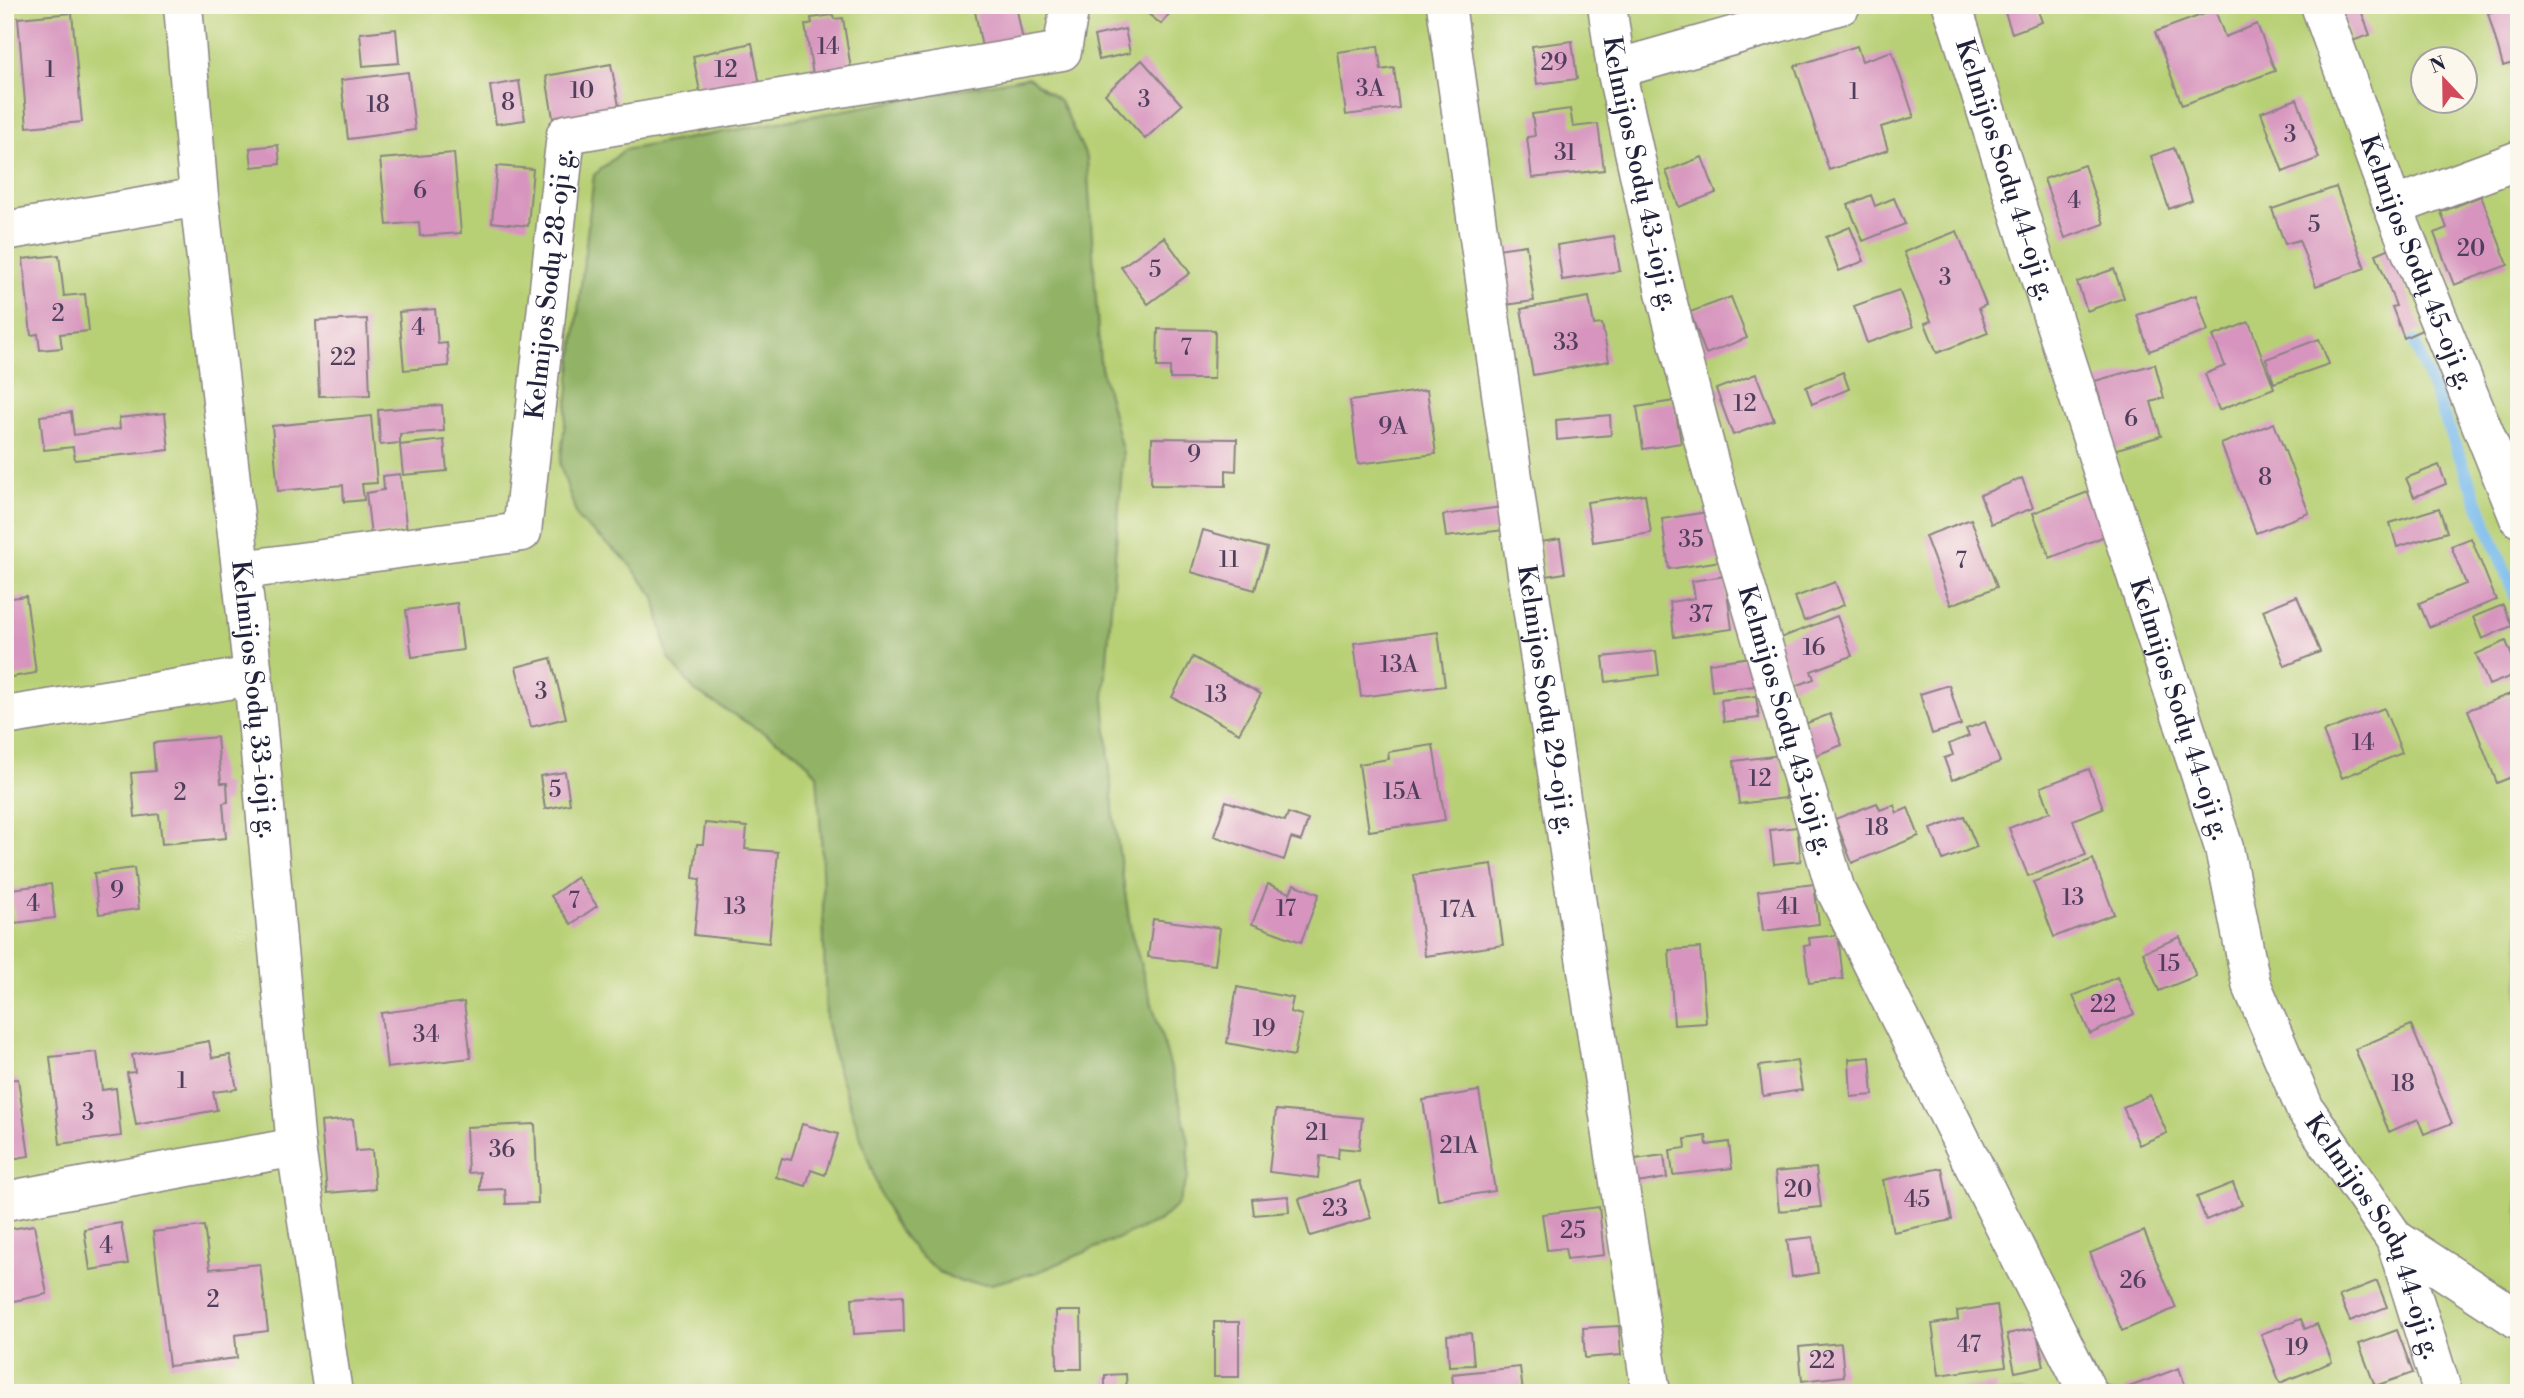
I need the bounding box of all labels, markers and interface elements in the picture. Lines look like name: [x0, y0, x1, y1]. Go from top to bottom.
house number: 14: [817, 33, 839, 61]
street label: Kelmijos Sodų 43-ioji g.: [1596, 34, 1685, 314]
street label: Kelmijos Sodų 44-oji g.: [1948, 35, 2062, 304]
north arrow: [2408, 46, 2478, 116]
house number: 29: [1540, 49, 1568, 77]
text: N: [2427, 51, 2449, 79]
house number: 1: [45, 56, 55, 84]
house number: 12: [714, 56, 738, 84]
house number: 3A: [1356, 75, 1385, 103]
house number: 10: [570, 77, 594, 105]
house number: 1: [1849, 78, 1859, 106]
house number: 3: [1138, 86, 1150, 114]
house number: 8: [501, 89, 515, 117]
house number: 18: [366, 91, 390, 119]
house number: 3: [2284, 121, 2296, 149]
street label: Kelmijos Sodų 45-oji g.: [2352, 131, 2481, 395]
house number: 31: [1554, 139, 1576, 167]
street label: Kelmijos Sodų 28-oji g.: [519, 147, 580, 421]
house number: 6: [413, 177, 427, 205]
house number: 4: [2067, 187, 2081, 215]
house number: 5: [2308, 211, 2320, 239]
house number: 20: [2457, 235, 2485, 263]
house number: 5: [1149, 256, 1161, 284]
house number: 3: [1939, 264, 1951, 292]
house number: 2: [51, 300, 65, 328]
house number: 4: [411, 314, 425, 342]
house number: 33: [1553, 329, 1579, 357]
house number: 7: [1180, 334, 1192, 362]
house number: 22: [330, 344, 356, 372]
house number: 12: [1733, 390, 1757, 418]
house number: 6: [2124, 405, 2138, 433]
house number: 9A: [1378, 413, 1409, 441]
house number: 9: [1187, 441, 1201, 469]
house number: 8: [2258, 464, 2272, 492]
house number: 35: [1678, 526, 1704, 554]
house number: 11: [1219, 546, 1239, 574]
house number: 7: [1955, 547, 1967, 575]
street label: Kelmijos Sodų 33-ioji g.: [224, 559, 284, 840]
street label: Kelmijos Sodų 29-oji g.: [1510, 563, 1582, 837]
street label: Kelmijos Sodų 44-oji g.: [2122, 574, 2236, 844]
street label: Kelmijos Sodų 43-ioji g.: [1730, 582, 1841, 859]
house number: 37: [1689, 601, 1713, 629]
house number: 16: [1802, 634, 1826, 662]
house number: 13A: [1380, 651, 1419, 679]
house number: 3: [535, 678, 547, 706]
house number: 13: [1205, 681, 1227, 709]
house number: 14: [2352, 729, 2374, 757]
house number: 12: [1748, 765, 1772, 793]
house number: 5: [549, 776, 561, 804]
house number: 15A: [1383, 778, 1422, 806]
house number: 2: [173, 779, 187, 807]
house number: 18: [1865, 814, 1889, 842]
house number: 9: [110, 877, 124, 905]
house number: 13: [2062, 884, 2084, 912]
house number: 7: [568, 887, 580, 915]
house number: 4: [26, 890, 40, 918]
house number: 13: [724, 893, 746, 921]
house number: 41: [1776, 893, 1800, 921]
house number: 17: [1276, 895, 1297, 923]
house number: 17A: [1440, 896, 1477, 924]
house number: 15: [2158, 950, 2180, 978]
house number: 22: [2090, 991, 2116, 1019]
house number: 19: [1252, 1015, 1276, 1043]
house number: 34: [413, 1021, 439, 1049]
house number: 1: [177, 1067, 187, 1095]
house number: 18: [2391, 1070, 2415, 1098]
house number: 3: [82, 1099, 94, 1127]
street label: Kelmijos Sodų 44-oji g.: [2297, 1108, 2447, 1363]
house number: 21: [1305, 1119, 1329, 1147]
house number: 21A: [1439, 1132, 1480, 1160]
house number: 36: [489, 1136, 515, 1164]
house number: 20: [1784, 1176, 1812, 1204]
house number: 45: [1904, 1186, 1930, 1214]
house number: 23: [1322, 1195, 1348, 1223]
house number: 25: [1560, 1217, 1586, 1245]
house number: 4: [99, 1232, 113, 1260]
house number: 26: [2119, 1267, 2147, 1295]
house number: 2: [206, 1286, 220, 1314]
house number: 47: [1957, 1331, 1982, 1359]
house number: 19: [2285, 1334, 2309, 1362]
house number: 22: [1809, 1347, 1835, 1375]

